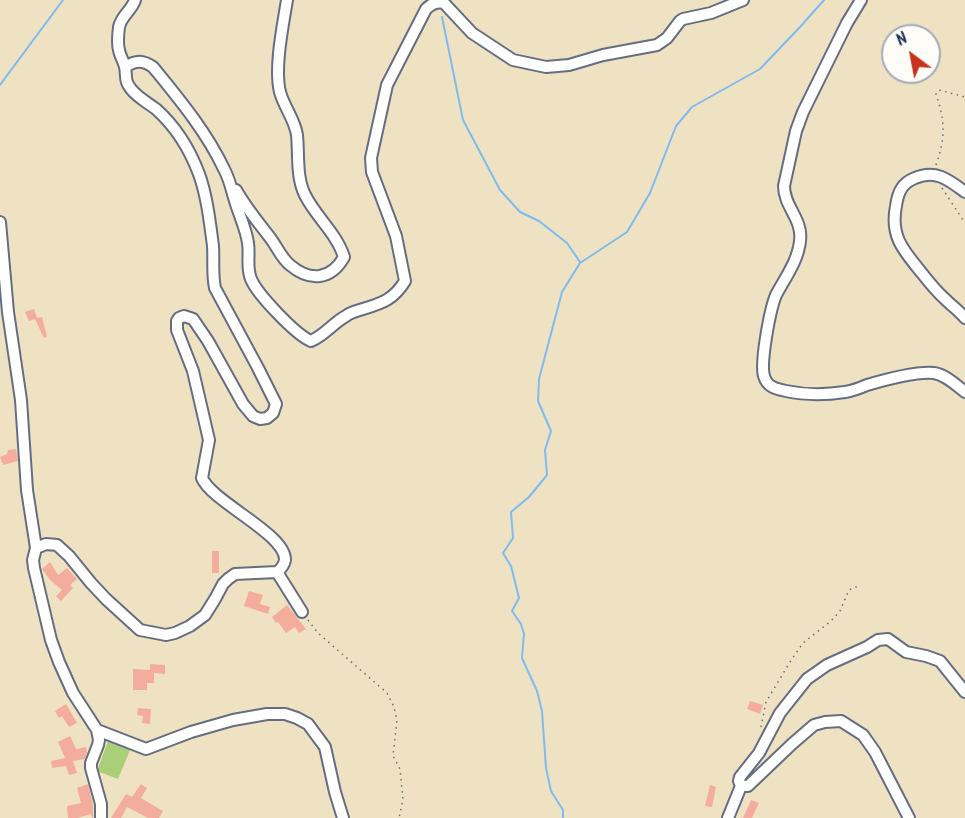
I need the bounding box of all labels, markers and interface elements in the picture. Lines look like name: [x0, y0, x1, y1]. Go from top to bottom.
north arrow: [881, 24, 941, 84]
text: N: [891, 27, 913, 53]

